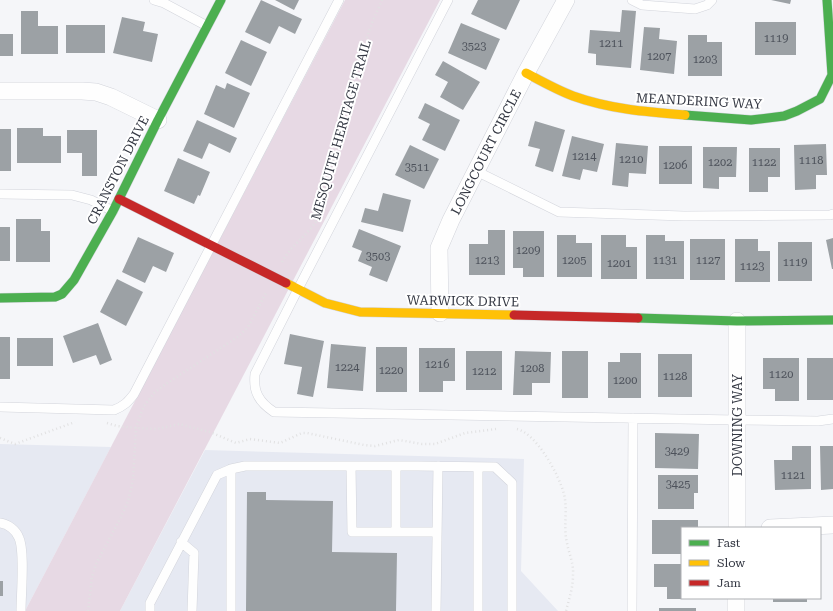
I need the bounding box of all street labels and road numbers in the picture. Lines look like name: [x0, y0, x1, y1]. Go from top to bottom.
street label: MESQUITE HERITAGE TRAIL: [308, 38, 374, 222]
street label: LONGCOURT CIRCLE: [448, 87, 524, 217]
street label: MEANDERING WAY: [636, 90, 763, 112]
street label: CRANSTON DRIVE: [84, 113, 152, 227]
street label: WARWICK DRIVE: [407, 293, 519, 309]
street label: DOWNING WAY: [730, 374, 745, 476]

